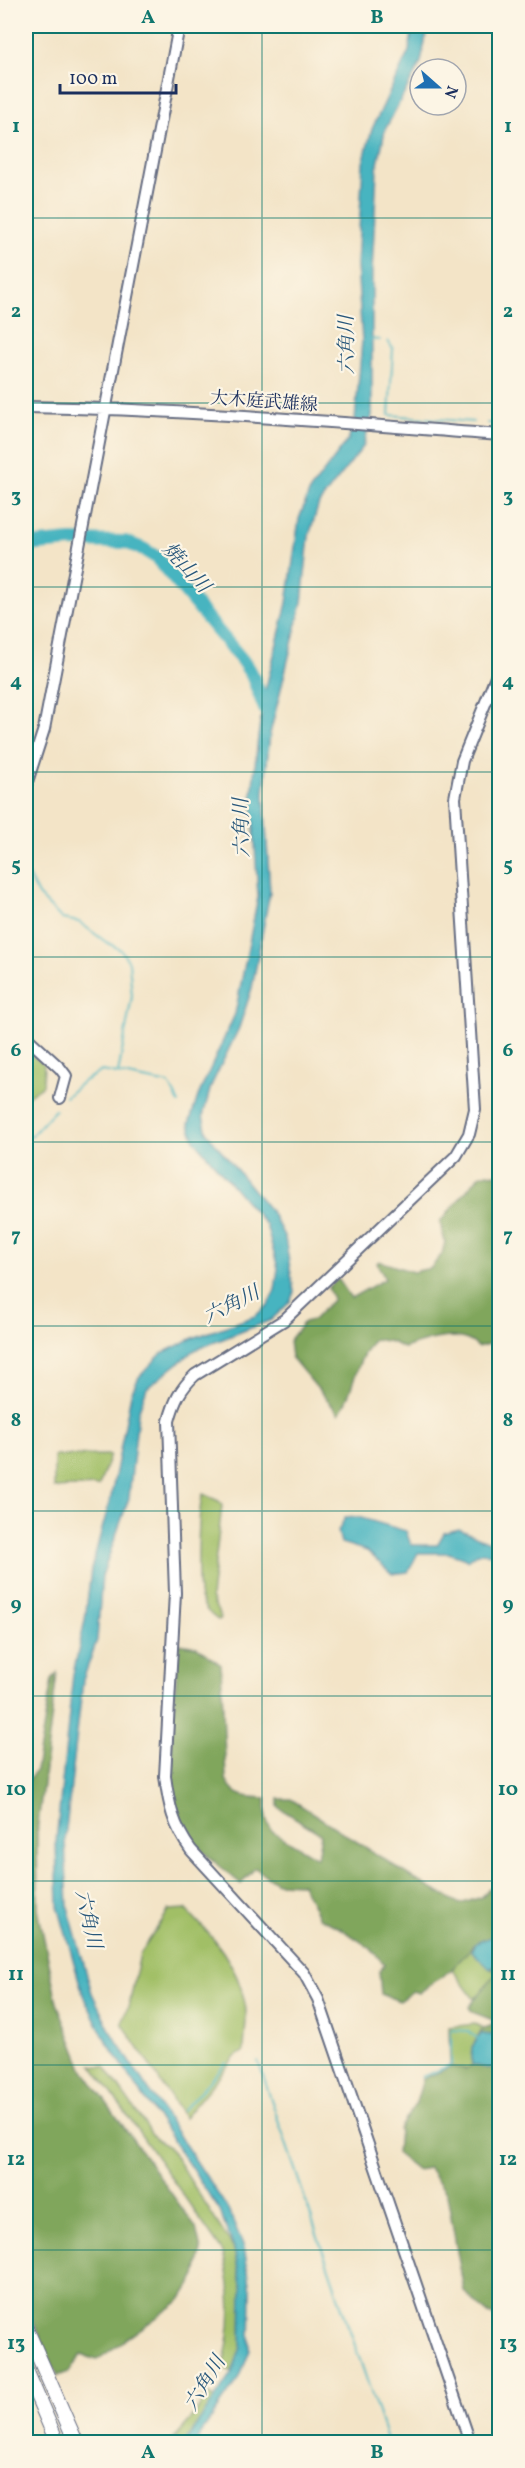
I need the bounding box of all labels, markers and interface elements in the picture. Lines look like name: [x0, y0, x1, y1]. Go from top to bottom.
text: A: [141, 4, 155, 32]
text: B: [370, 4, 384, 32]
scale bar: [60, 57, 176, 95]
north arrow: [408, 57, 468, 117]
text: 100 m: [69, 67, 118, 92]
text: N: [438, 82, 462, 101]
text: 1: [12, 113, 20, 141]
text: 1: [504, 113, 512, 141]
text: 2: [11, 298, 21, 326]
text: 2: [503, 298, 513, 326]
water label: 六角川: [333, 313, 363, 375]
street label: 大木庭武雄線: [209, 386, 319, 419]
text: 3: [11, 483, 21, 511]
text: 3: [503, 483, 513, 511]
water label: 焼山川: [155, 537, 217, 601]
text: 4: [10, 668, 22, 696]
text: 4: [502, 668, 514, 696]
water label: 六角川: [228, 795, 258, 858]
text: 5: [11, 852, 21, 880]
text: 5: [503, 852, 513, 880]
text: 6: [11, 1037, 22, 1065]
text: 6: [503, 1037, 514, 1065]
text: 7: [11, 1222, 21, 1250]
text: 7: [503, 1222, 513, 1250]
water label: 六角川: [199, 1279, 267, 1332]
text: 8: [11, 1407, 21, 1435]
text: 8: [503, 1407, 513, 1435]
text: 9: [10, 1591, 22, 1619]
text: 9: [502, 1591, 514, 1619]
text: 10: [6, 1776, 26, 1804]
text: 10: [498, 1776, 518, 1804]
water label: 六角川: [67, 1887, 108, 1954]
text: 11: [8, 1961, 24, 1989]
text: 11: [500, 1961, 516, 1989]
text: 12: [7, 2146, 25, 2174]
text: 12: [499, 2146, 517, 2174]
text: 13: [7, 2330, 25, 2358]
text: 13: [499, 2330, 517, 2358]
water label: 六角川: [178, 2349, 234, 2417]
text: A: [141, 2439, 155, 2467]
text: B: [370, 2439, 384, 2467]

